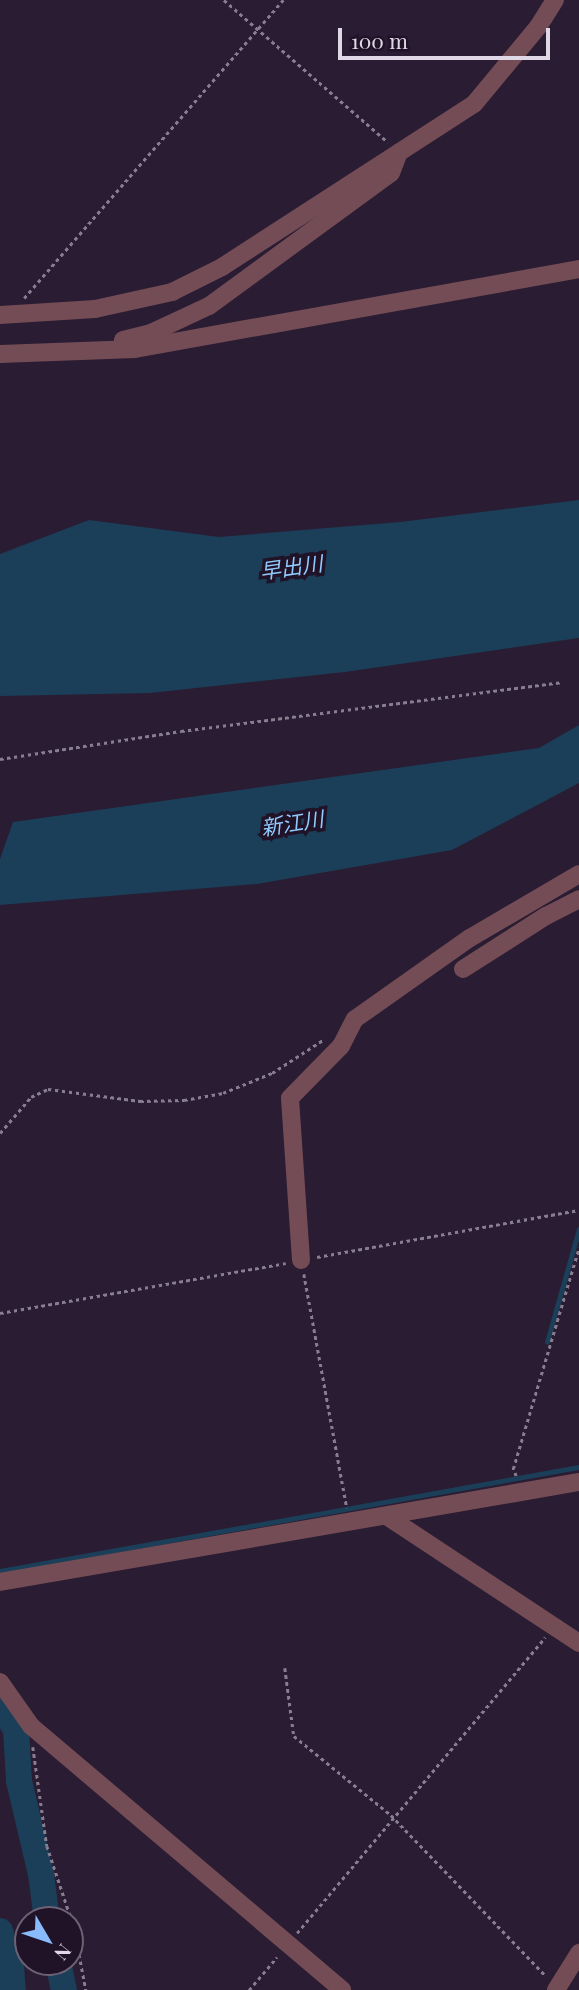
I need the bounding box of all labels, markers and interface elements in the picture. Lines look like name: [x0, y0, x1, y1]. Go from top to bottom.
scale bar: [341, 14, 553, 58]
text: 100 m: [351, 26, 408, 54]
water label: 早出川: [258, 549, 324, 583]
water label: 新江川: [259, 805, 325, 839]
north arrow: [14, 1906, 84, 1976]
text: N: [49, 1939, 78, 1966]

